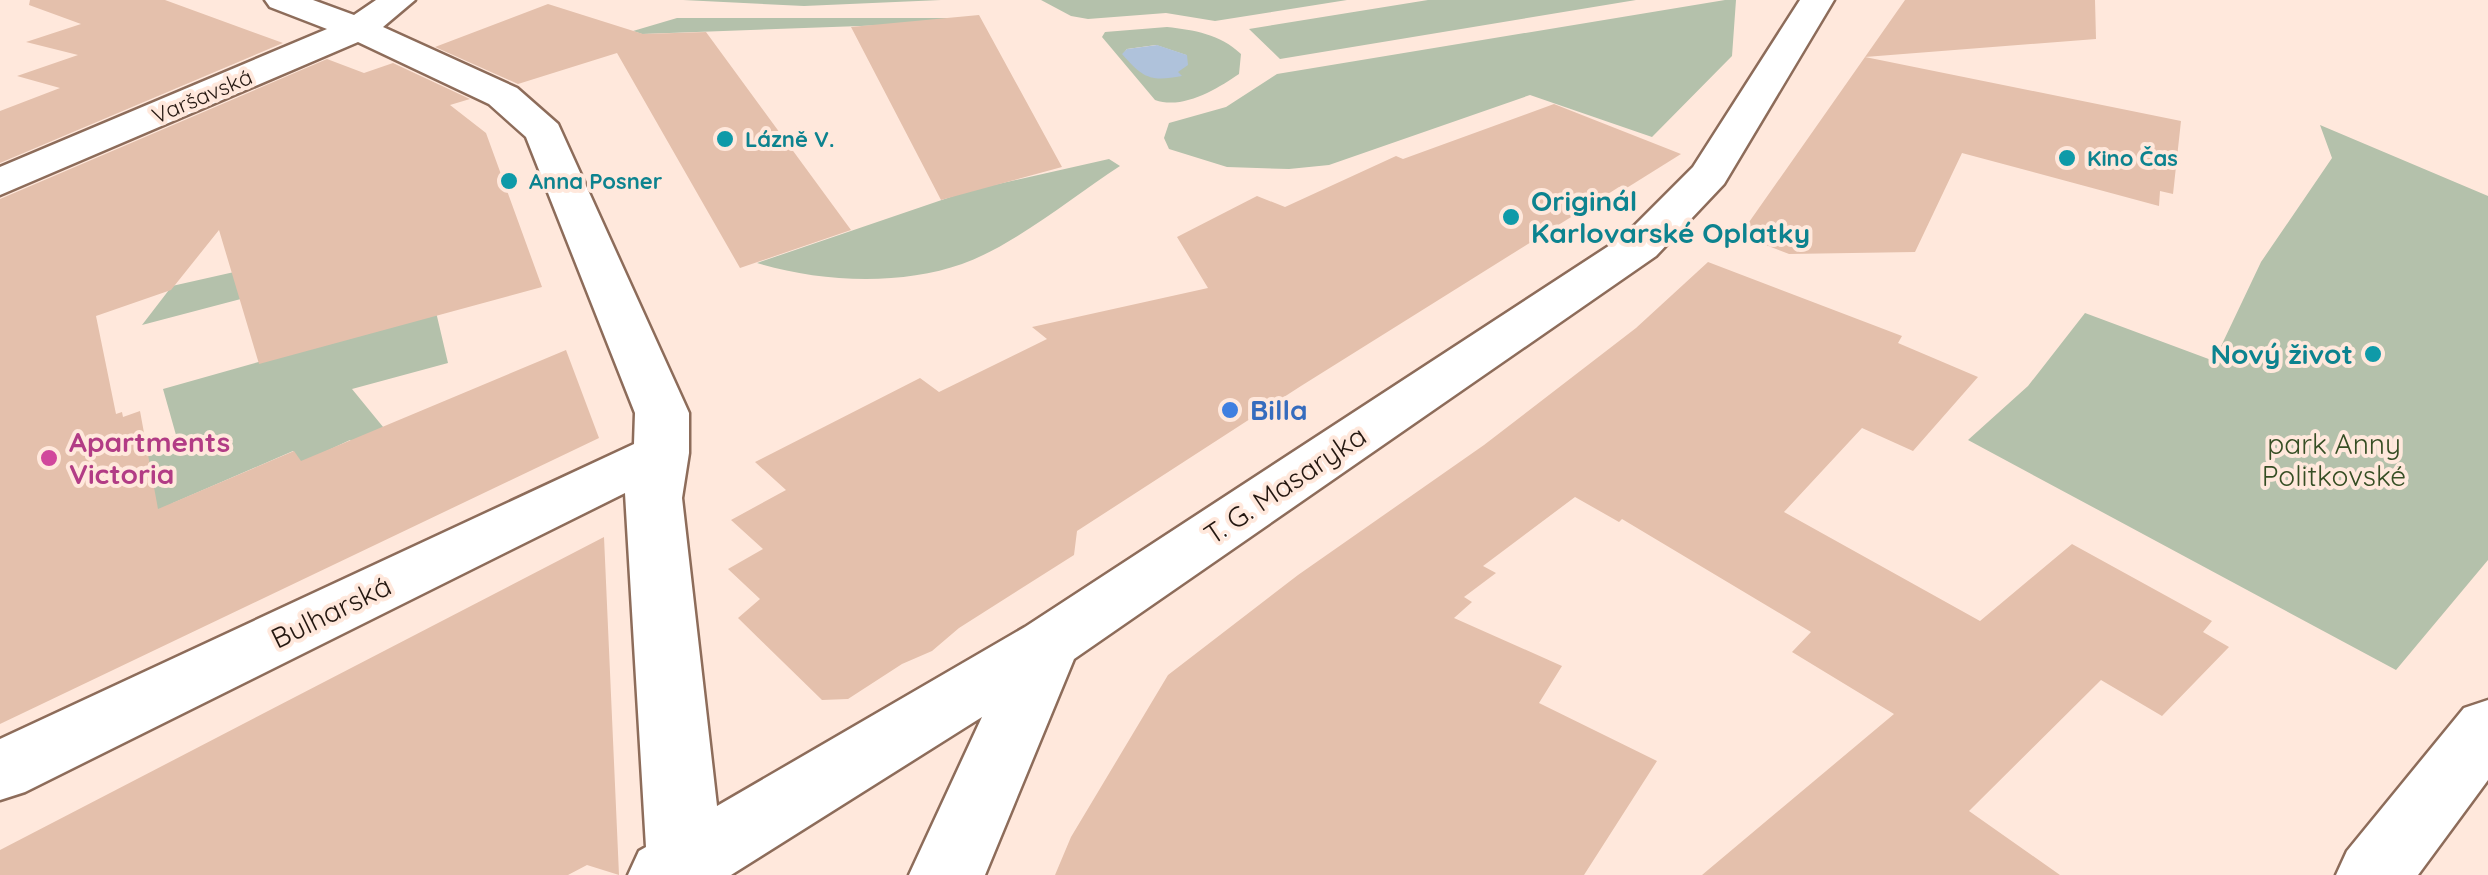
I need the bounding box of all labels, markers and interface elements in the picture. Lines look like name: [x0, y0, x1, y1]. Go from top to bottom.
street label: Varšavská: [148, 62, 256, 130]
place label: Lázně V.: [745, 125, 834, 153]
marker: Lázně V.: [714, 128, 736, 150]
place label: Kino Čas: [2087, 144, 2178, 172]
marker: Kino Čas: [2056, 147, 2078, 169]
place label: Anna Posner: [529, 167, 663, 195]
marker: Anna Posner: [498, 170, 520, 192]
place label: Originál Karlovarské Oplatky: [1531, 183, 1810, 250]
marker: Originál Karlovarské Oplatky: [1500, 206, 1522, 228]
place label: Nový život: [2210, 336, 2353, 371]
marker: Nový život: [2362, 343, 2384, 365]
place label: Billa: [1250, 392, 1308, 427]
marker: Billa: [1219, 399, 1241, 421]
street label: T. G. Masaryka: [1197, 418, 1372, 552]
place label: Apartments Victoria: [69, 424, 230, 491]
park label: park Anny Politkovské: [2262, 426, 2406, 493]
marker: Apartments Victoria: [38, 447, 60, 469]
street label: Bulharská: [265, 567, 397, 656]

